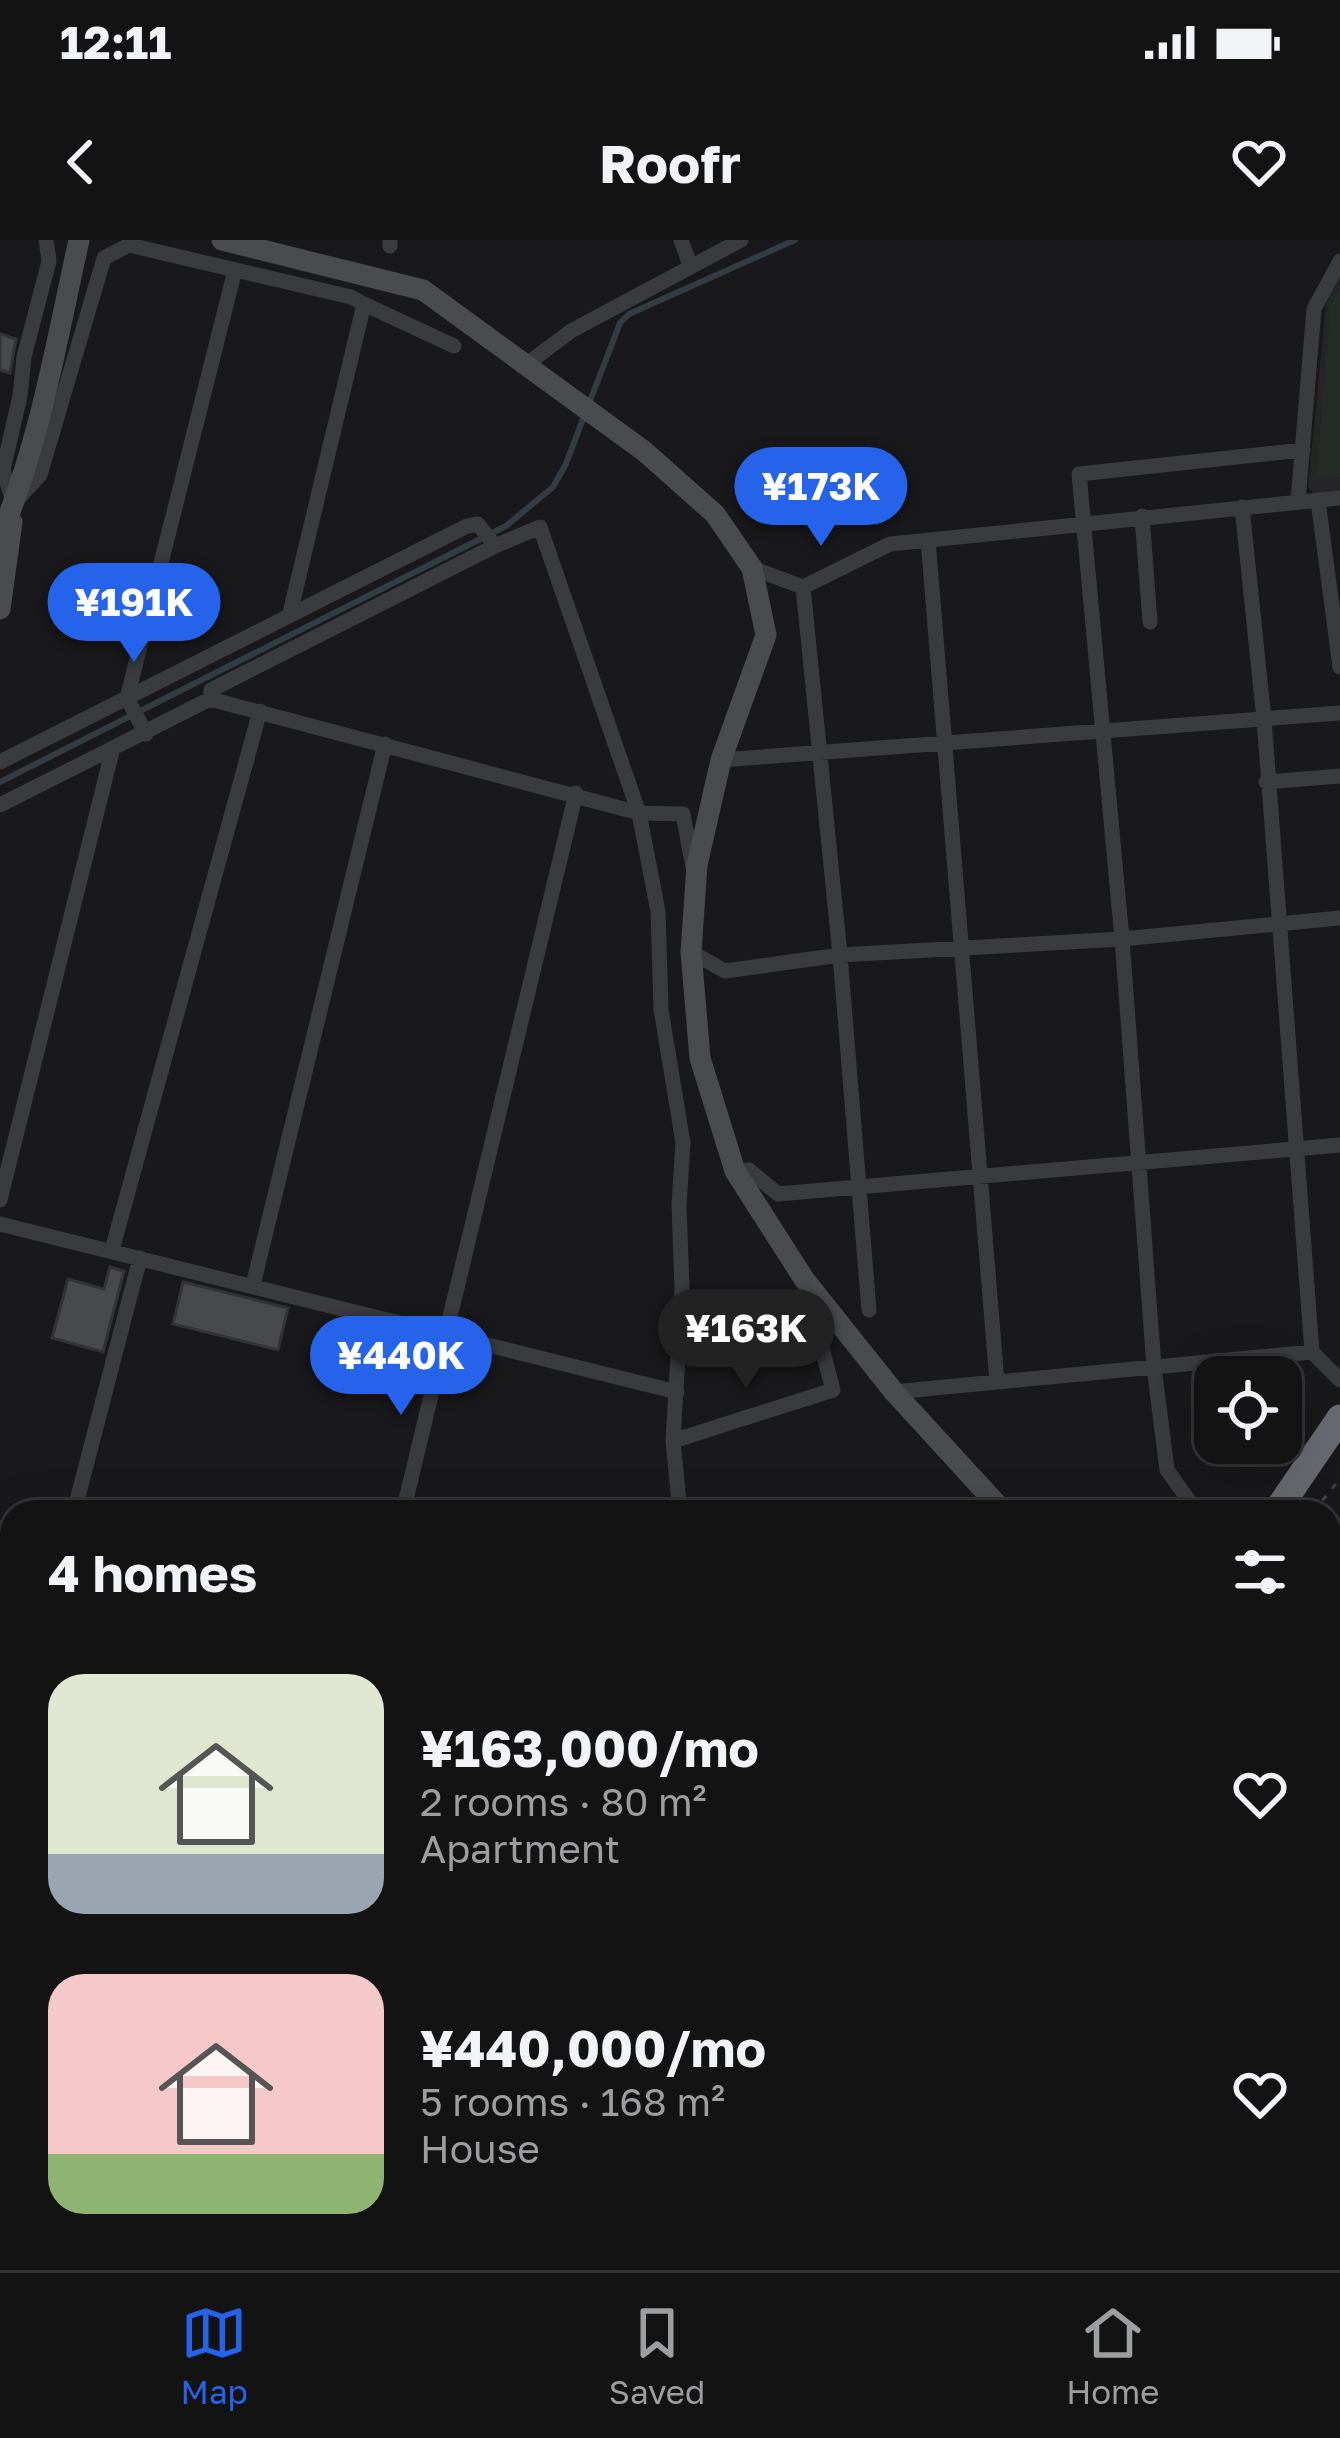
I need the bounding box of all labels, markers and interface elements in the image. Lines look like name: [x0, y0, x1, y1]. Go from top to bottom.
text: 12:11: [60, 15, 171, 69]
icon: back: [48, 129, 114, 195]
icon: heart: [1226, 129, 1292, 195]
text: Roofr: [599, 130, 741, 195]
pin: ¥173K: [737, 447, 905, 549]
text: ¥173K: [761, 462, 881, 509]
pin: ¥191K: [50, 563, 218, 665]
text: ¥191K: [75, 578, 193, 625]
pin: ¥163K: [662, 1289, 830, 1391]
text: ¥163K: [685, 1304, 807, 1351]
pin: ¥440K: [317, 1316, 485, 1418]
text: ¥440K: [337, 1331, 465, 1378]
map controls: [1194, 1356, 1302, 1464]
button: locate: [1194, 1356, 1302, 1464]
icon: filters: [1227, 1539, 1293, 1605]
text: 4 homes: [48, 1542, 257, 1603]
text: ¥163,000/mo: [420, 1717, 759, 1778]
icon: home: [144, 1722, 288, 1866]
icon: heart: [1227, 1761, 1293, 1827]
text: 2 rooms · 80 m²: [420, 1778, 707, 1825]
text: Apartment: [420, 1825, 620, 1872]
text: ¥440,000/mo: [420, 2017, 766, 2078]
icon: home: [144, 2022, 288, 2166]
icon: heart: [1227, 2061, 1293, 2127]
text: 5 rooms · 168 m²: [420, 2078, 725, 2125]
text: House: [420, 2125, 540, 2172]
tab: Map: [181, 2300, 248, 2411]
tab: Saved: [609, 2300, 705, 2411]
tab: Home: [1066, 2300, 1159, 2411]

